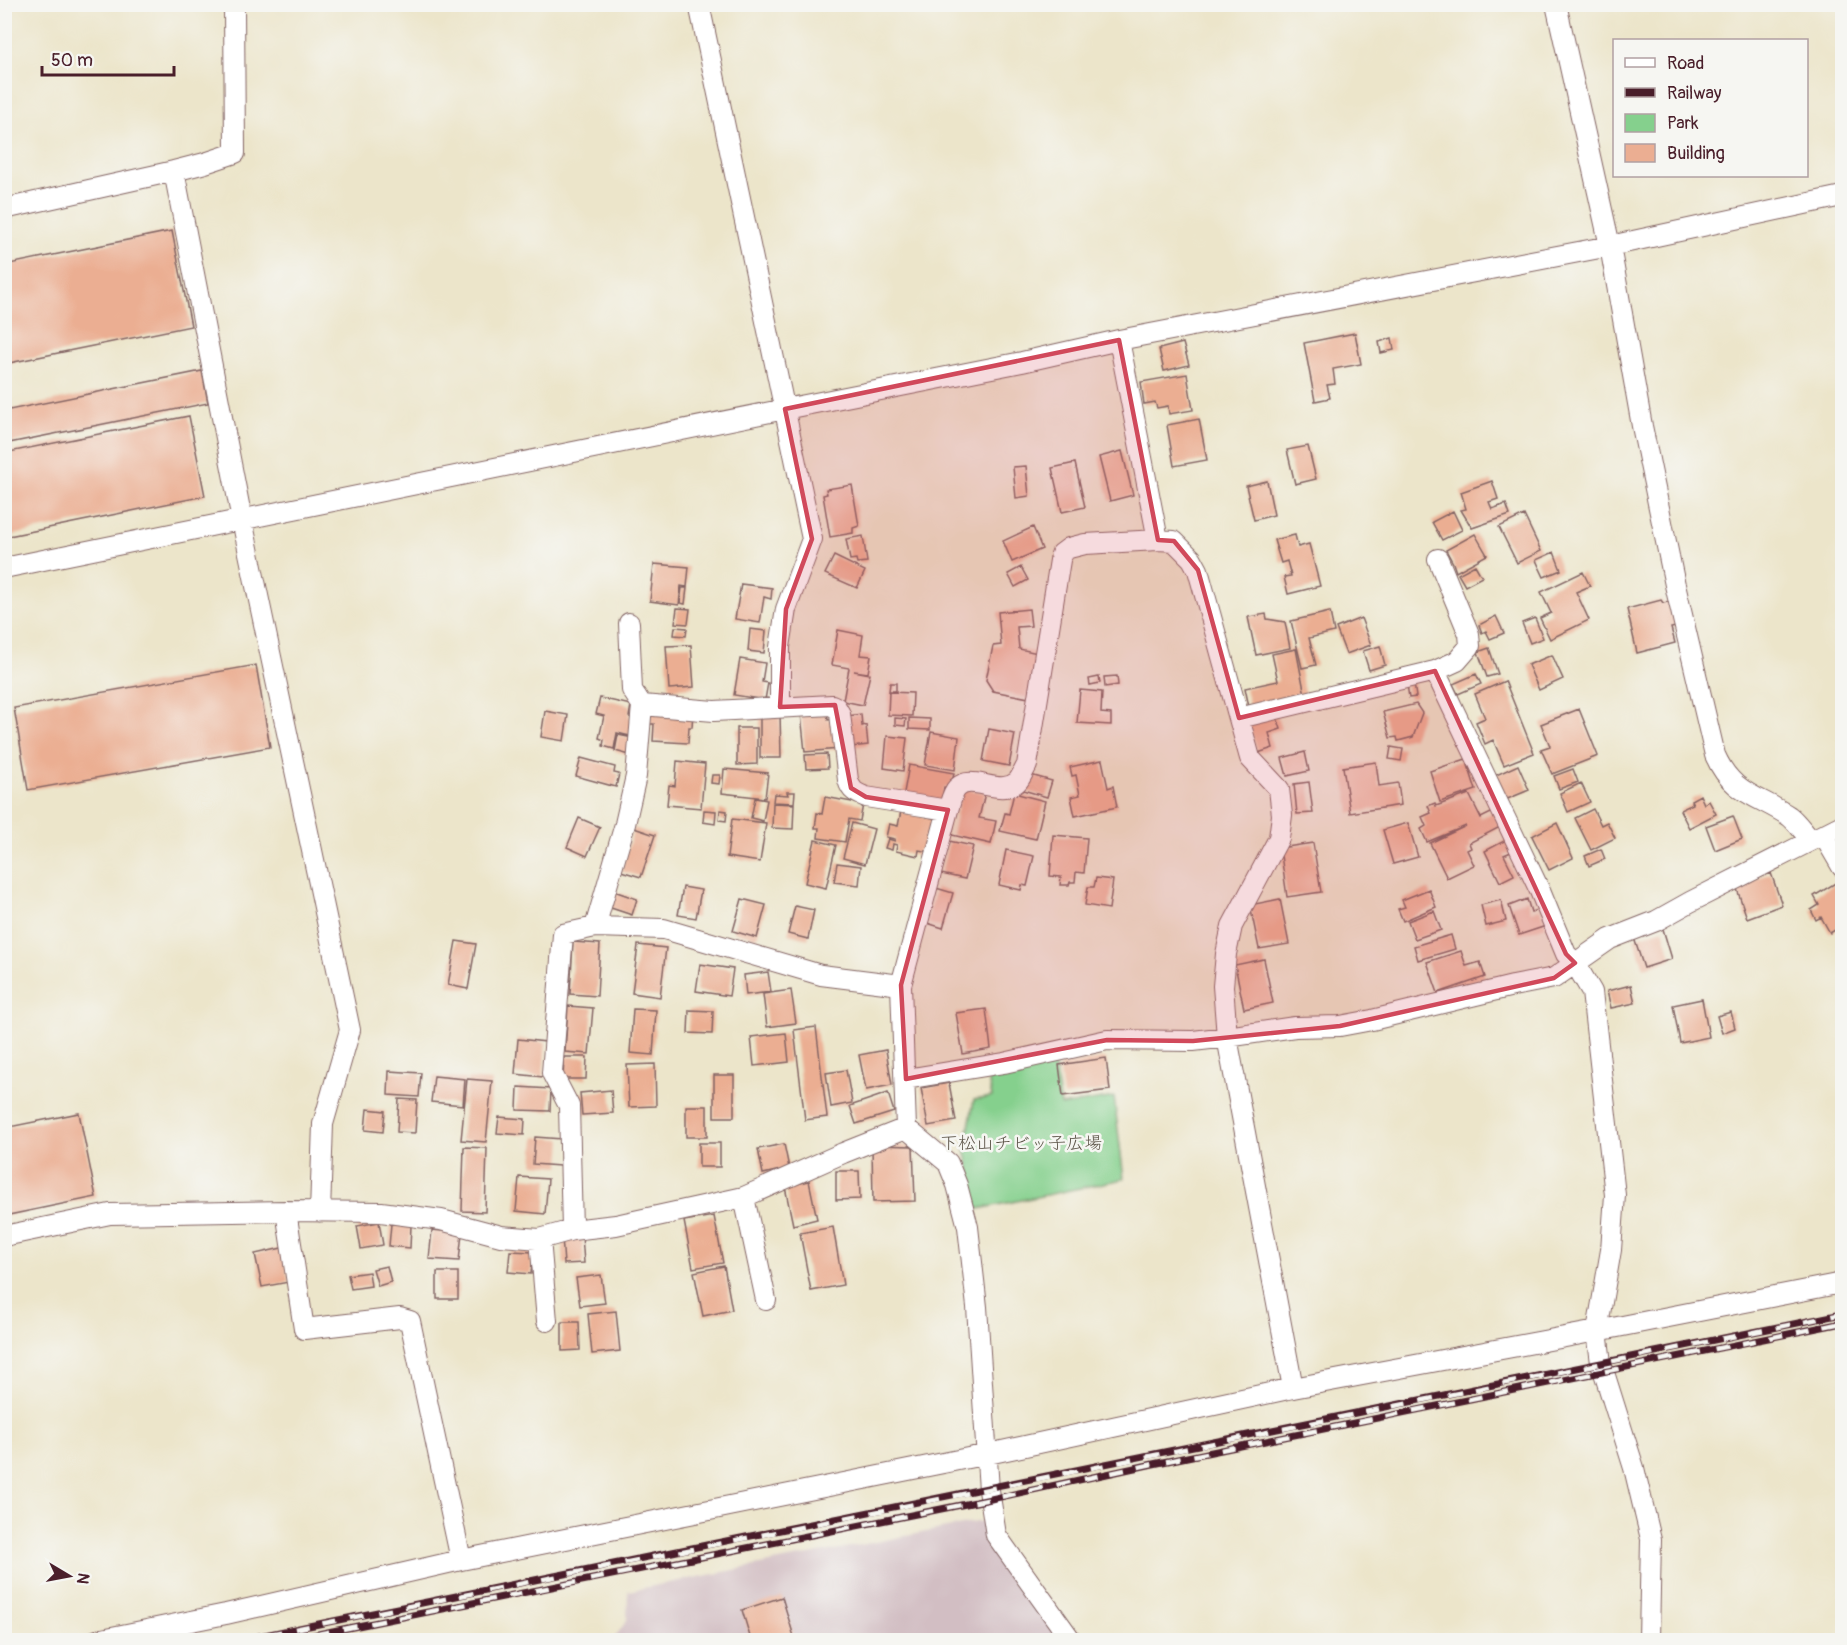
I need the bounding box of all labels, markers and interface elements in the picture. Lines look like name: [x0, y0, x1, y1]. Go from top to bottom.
scale bar: [42, 39, 174, 77]
legend: [1613, 39, 1808, 177]
text: 50 m: [51, 49, 93, 72]
text: Road: [1667, 52, 1704, 75]
text: Railway: [1667, 82, 1722, 105]
text: Park: [1667, 112, 1699, 135]
text: Building: [1667, 142, 1725, 165]
park label: 下松山チビッ子広場: [940, 1132, 1102, 1155]
north arrow: [39, 1546, 99, 1606]
text: N: [72, 1571, 94, 1586]

